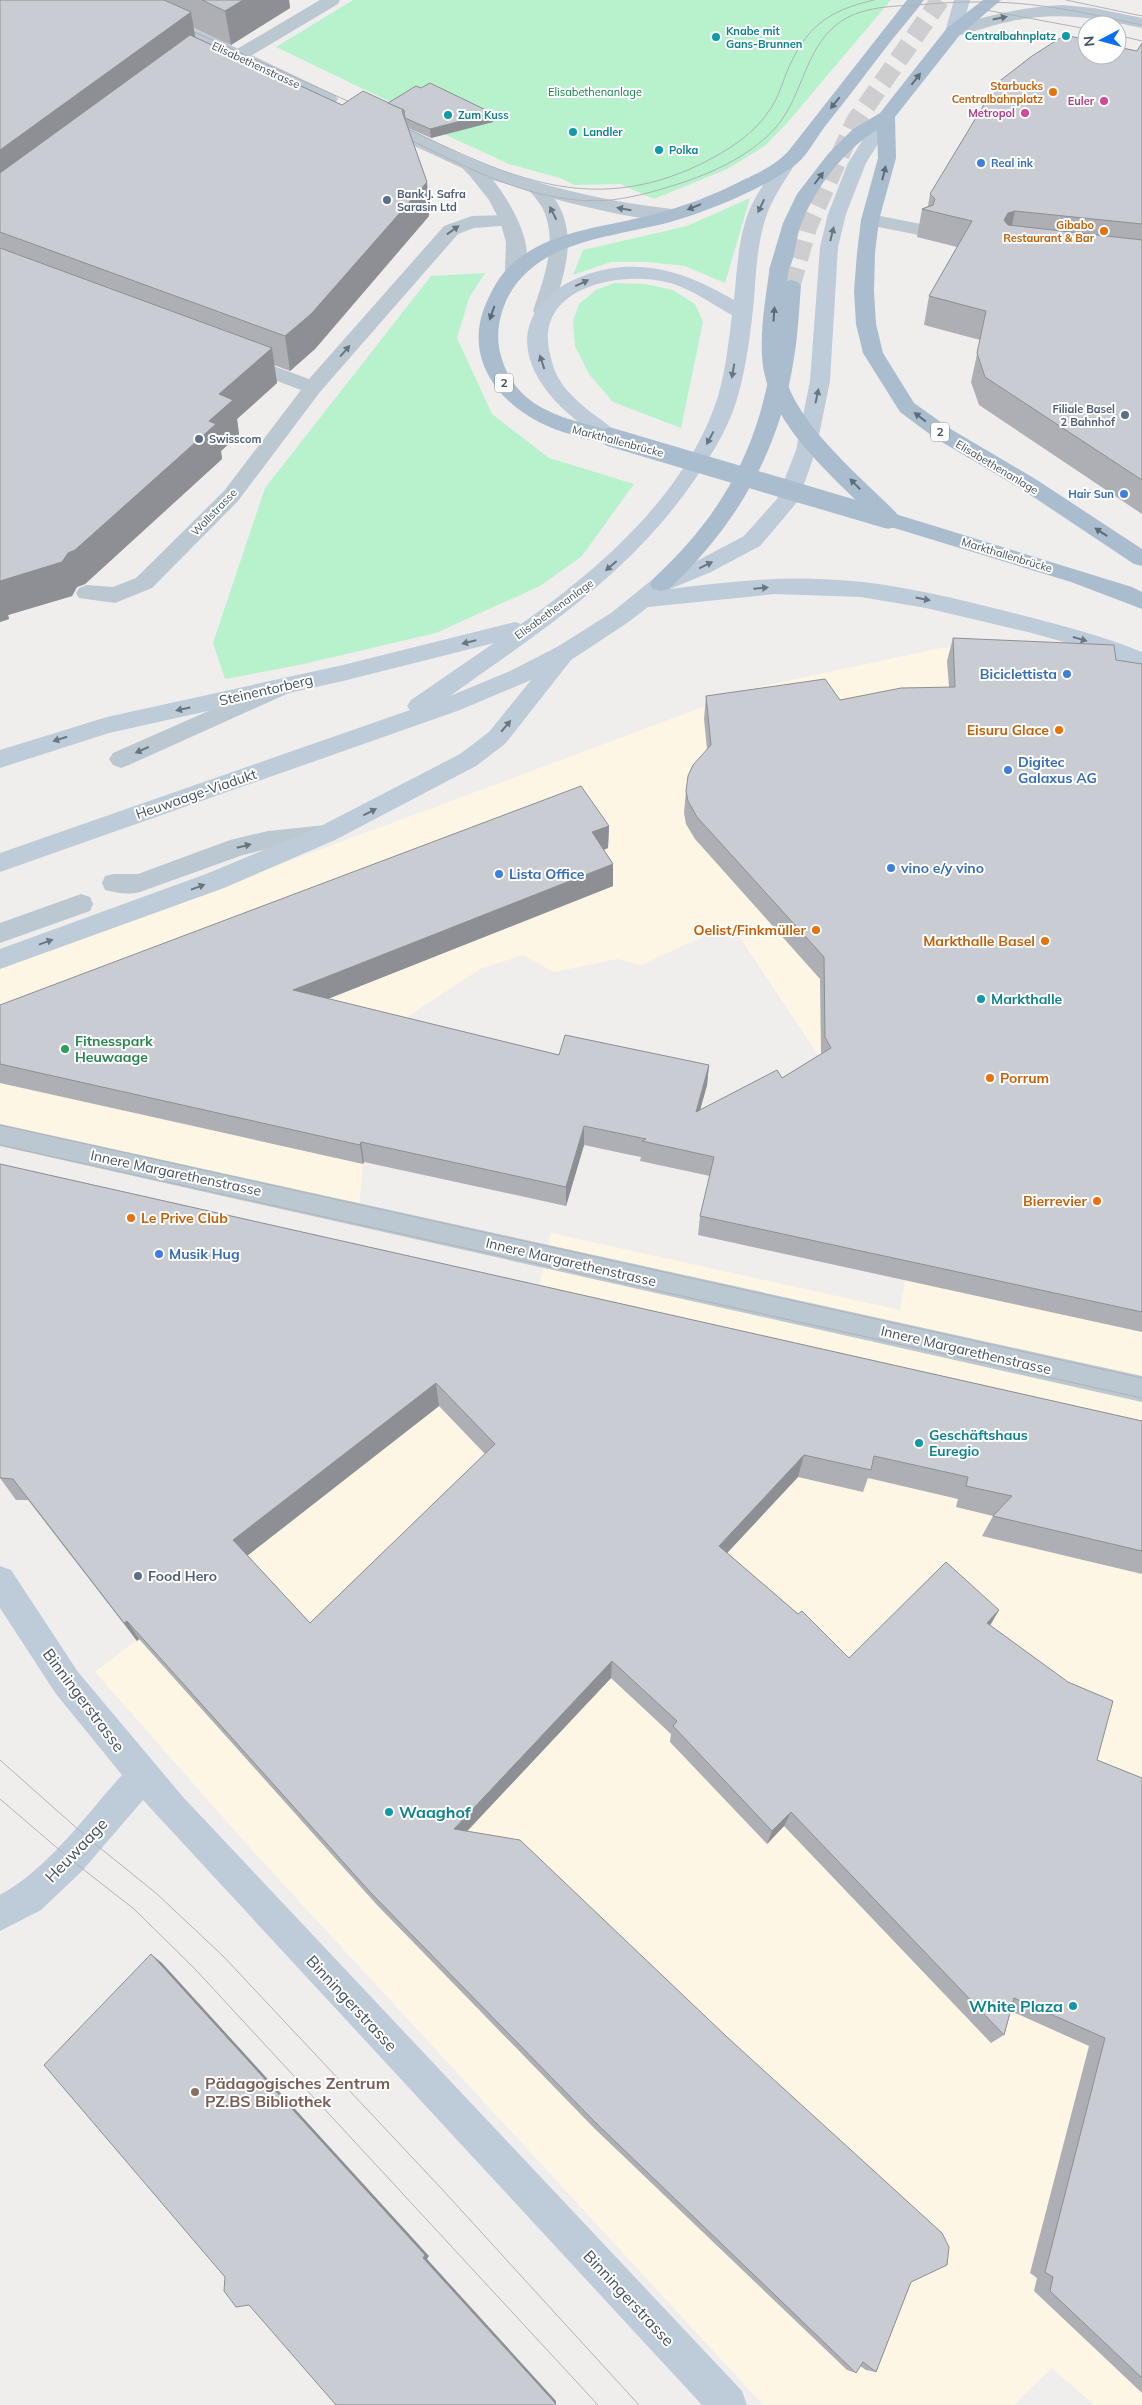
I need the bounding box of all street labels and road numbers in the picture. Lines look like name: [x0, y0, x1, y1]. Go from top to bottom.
street label: Elisabethenstrasse: [210, 38, 302, 92]
road number: 2: [495, 373, 513, 392]
street label: Markthallenbrücke: [571, 422, 665, 460]
road number: 2: [931, 422, 949, 442]
street label: Elisabethenanlage: [953, 437, 1041, 497]
street label: Wallstrasse: [188, 486, 240, 538]
street label: Markthallenbrücke: [960, 535, 1054, 575]
street label: Elisabethenanlage: [512, 576, 596, 642]
street label: Steinentorberg: [217, 670, 315, 710]
street label: Heuwaage-Viadukt: [133, 765, 259, 823]
street label: Innere Margarethenstrasse: [89, 1146, 263, 1200]
street label: Innere Margarethenstrasse: [484, 1234, 658, 1290]
street label: Innere Margarethenstrasse: [879, 1322, 1053, 1378]
street label: Binningerstrasse: [39, 1644, 129, 1756]
street label: Heuwaage: [40, 1814, 112, 1886]
street label: Binningerstrasse: [302, 1951, 402, 2055]
street label: Binningerstrasse: [579, 2246, 679, 2350]

